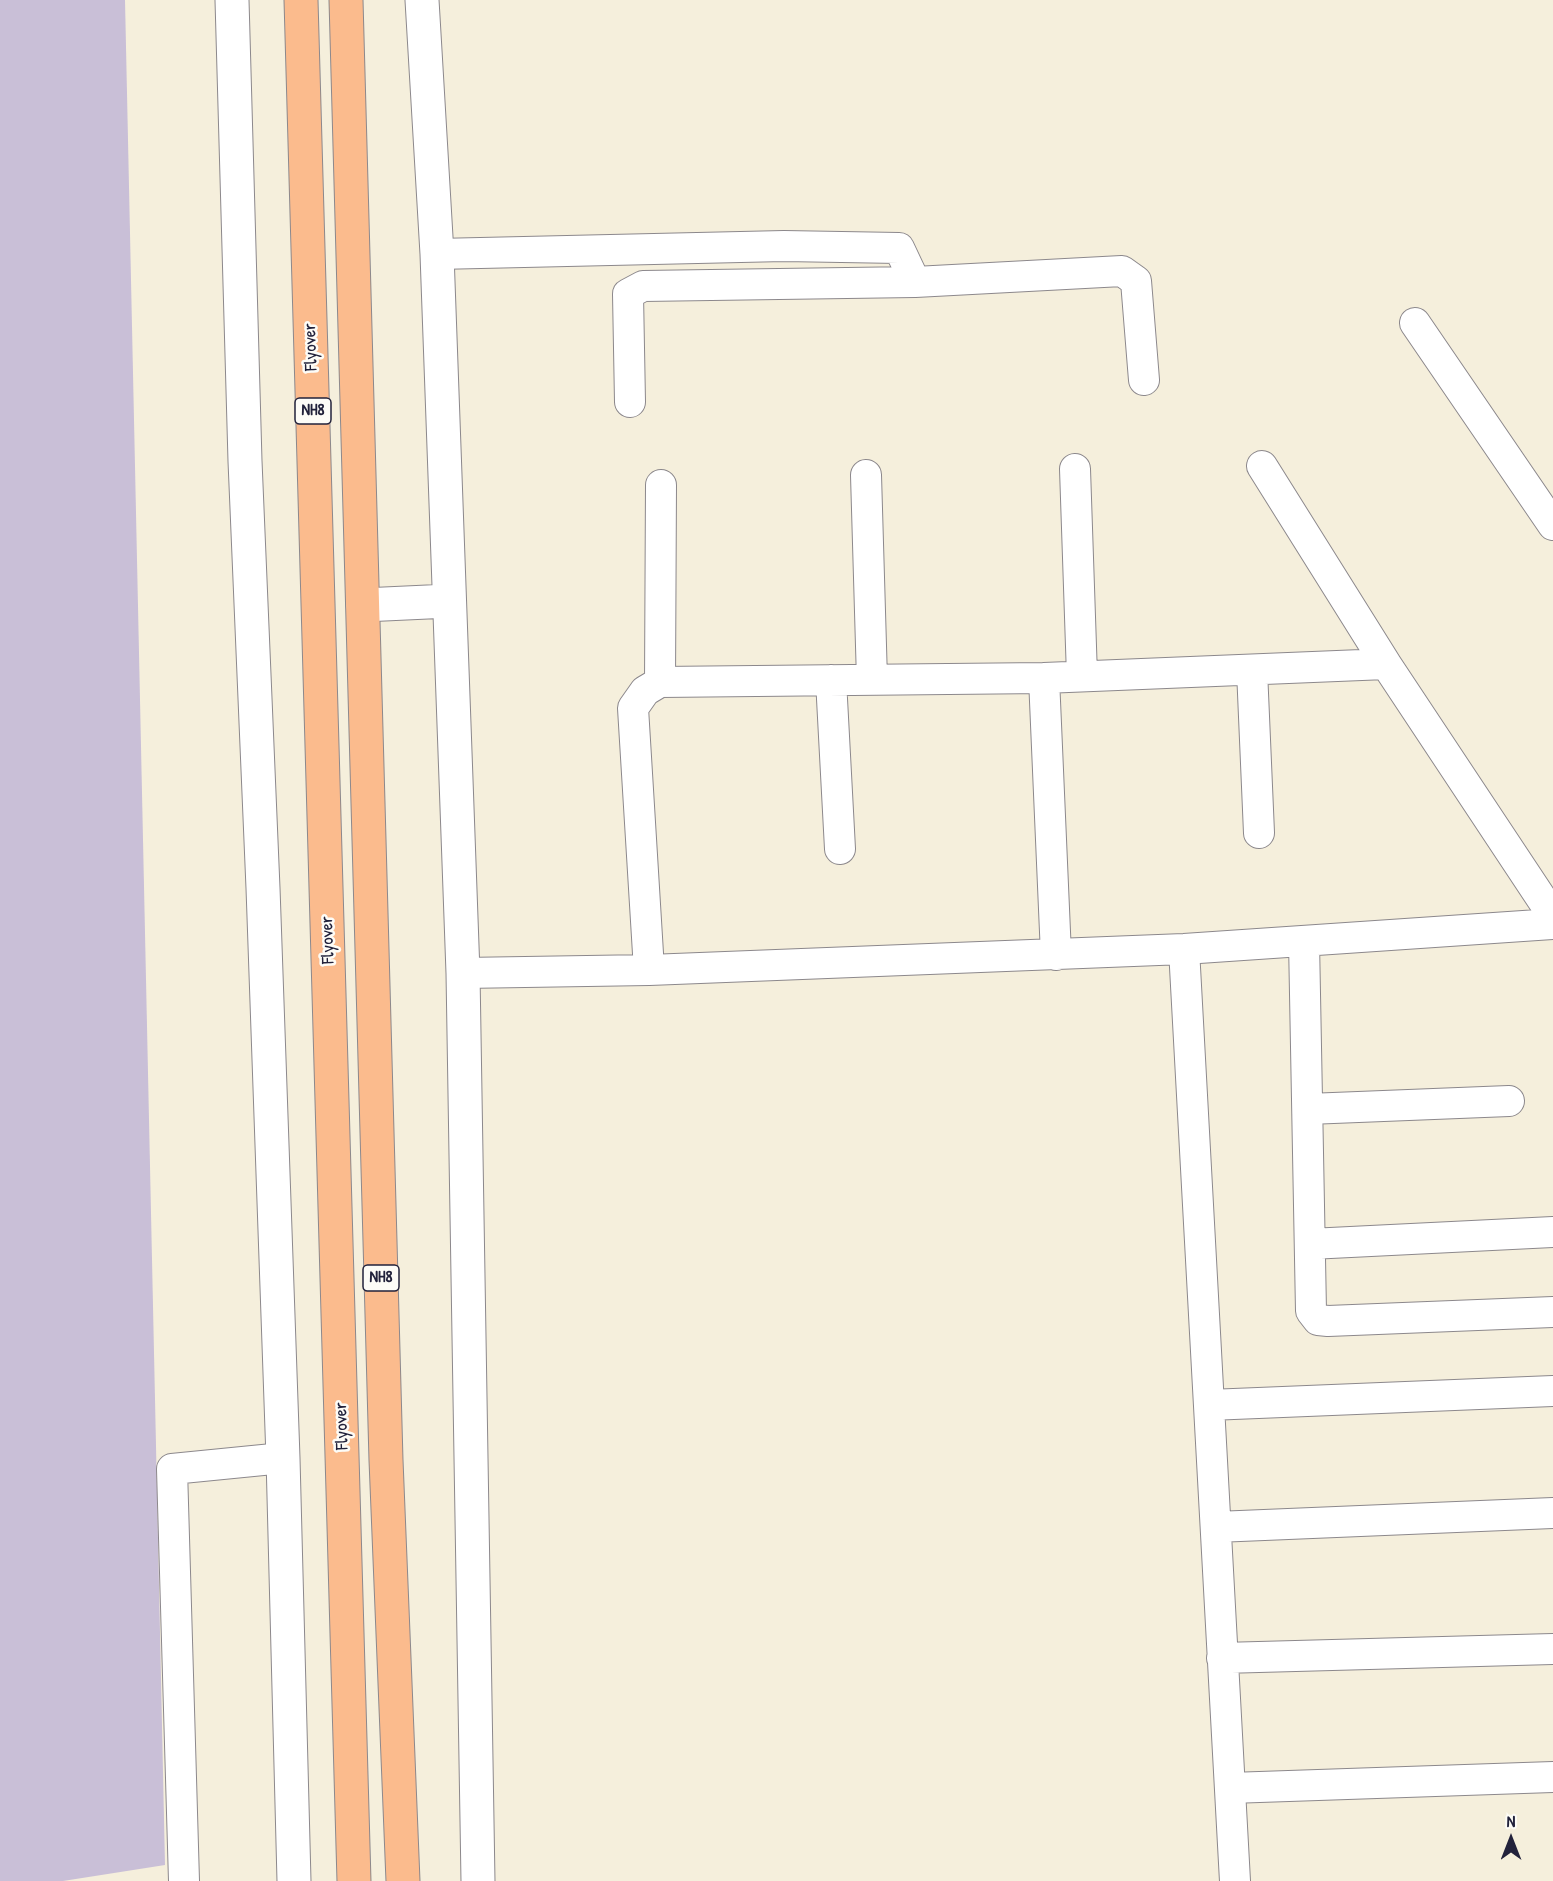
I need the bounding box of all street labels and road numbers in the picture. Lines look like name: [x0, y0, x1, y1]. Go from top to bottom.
street label: Flyover: [299, 323, 323, 371]
road number: NH8: [295, 398, 331, 424]
street label: Flyover: [316, 916, 340, 964]
road number: NH8: [363, 1265, 399, 1291]
street label: Flyover: [330, 1402, 354, 1450]

